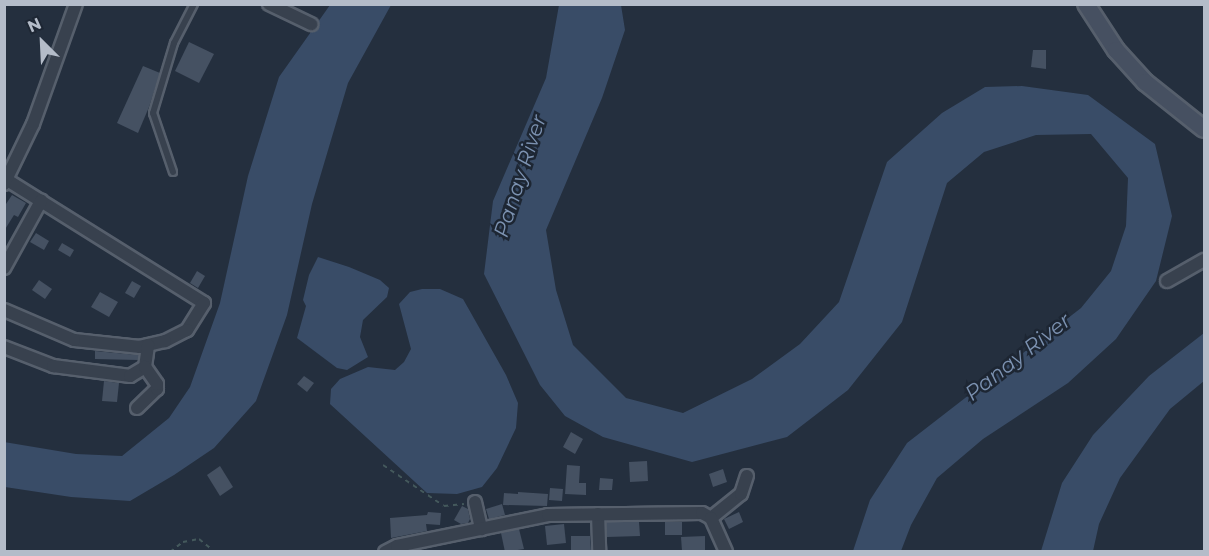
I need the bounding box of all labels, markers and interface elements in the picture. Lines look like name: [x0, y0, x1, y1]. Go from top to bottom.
north arrow: [12, 12, 72, 72]
text: N: [25, 14, 44, 36]
water label: Panay River: [488, 112, 552, 240]
water label: Panay River: [960, 308, 1076, 406]

